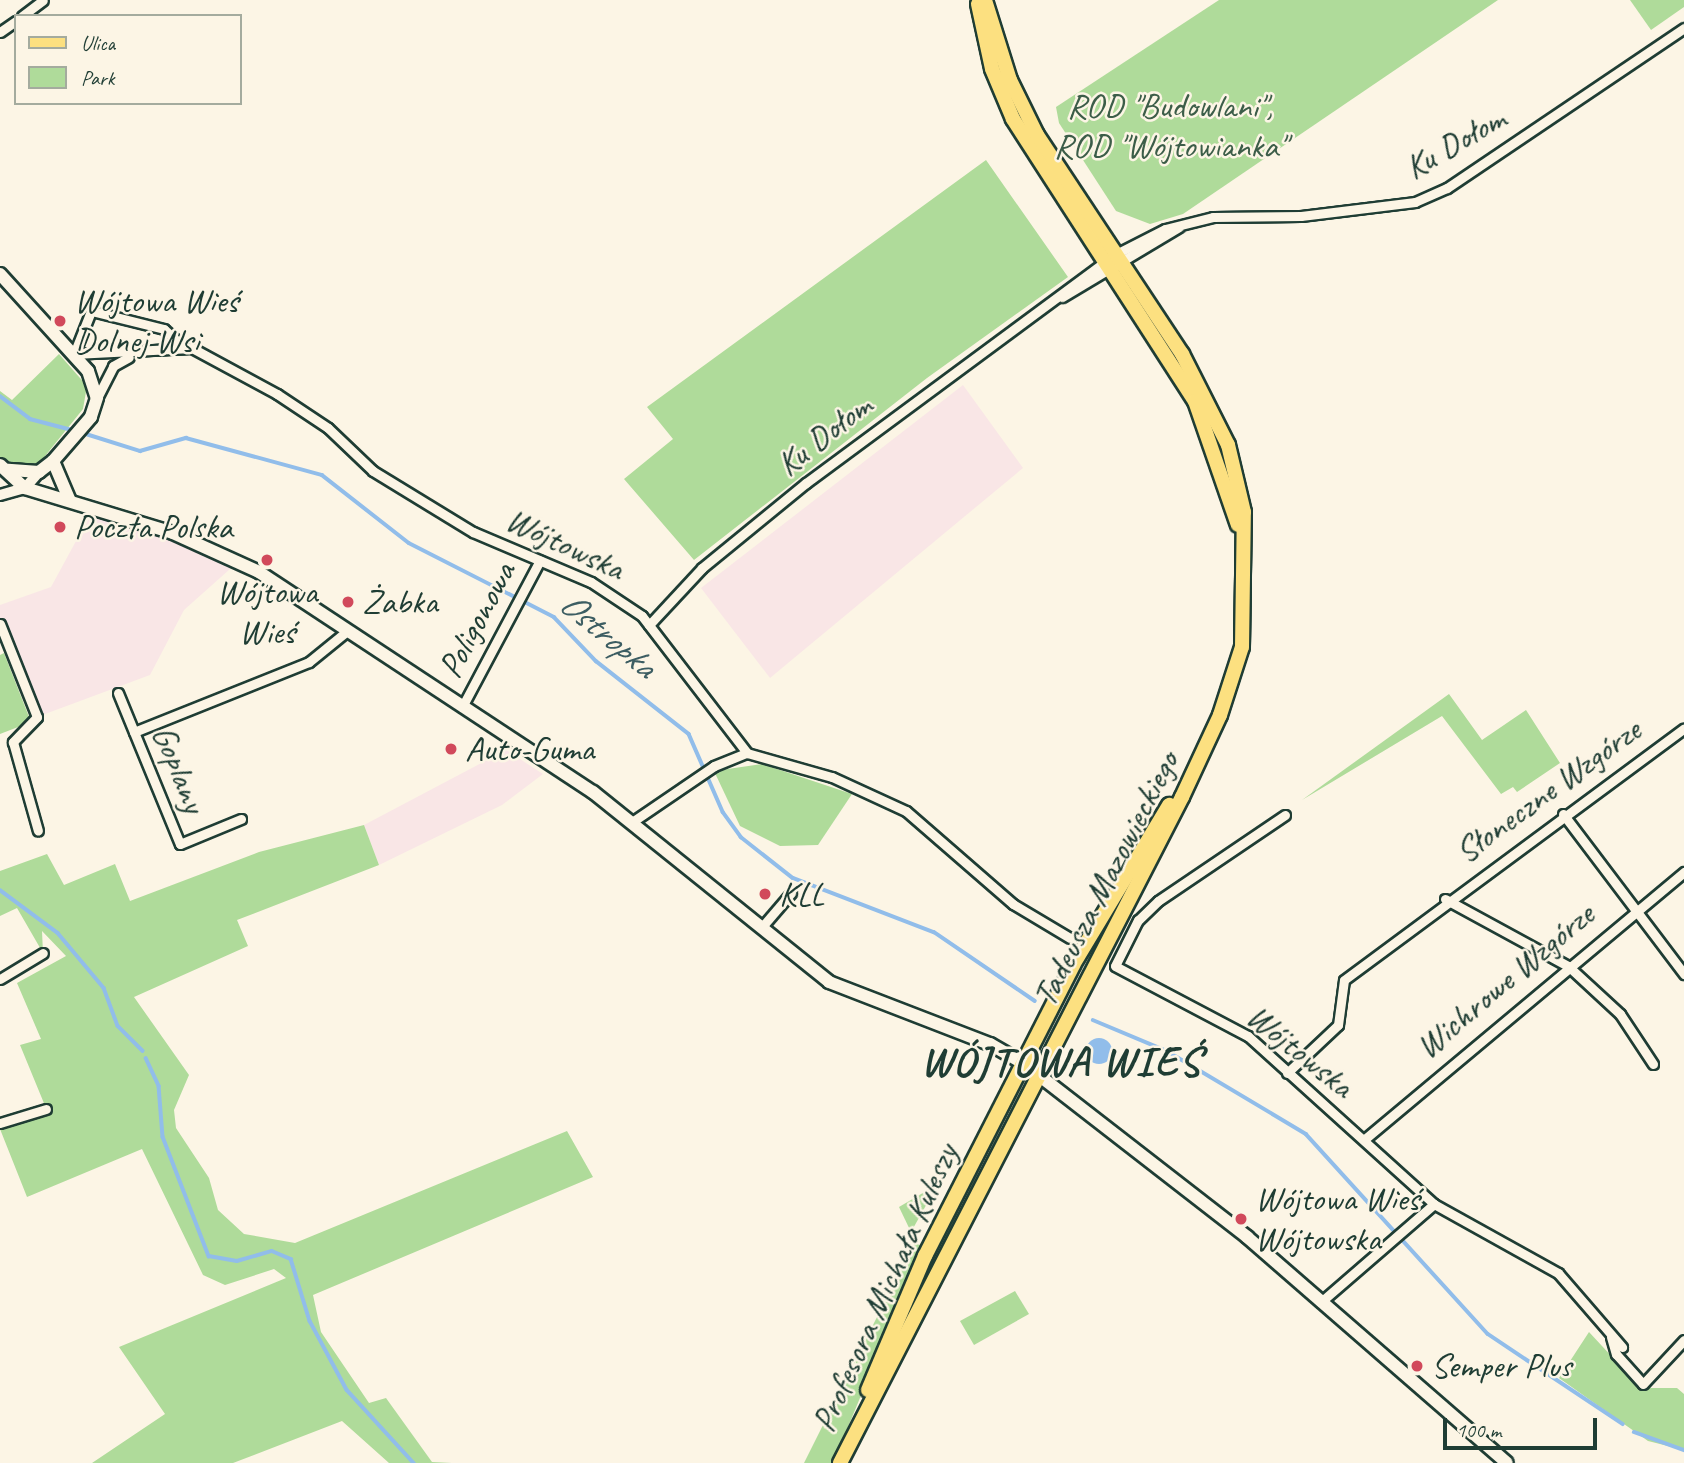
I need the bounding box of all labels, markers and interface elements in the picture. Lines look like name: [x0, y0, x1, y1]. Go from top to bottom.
legend: [14, 14, 242, 105]
text: Ulica: [81, 30, 115, 56]
text: Park: [81, 65, 114, 91]
park label: ROD "Budowlani", ROD "Wójtowianka": [1054, 85, 1286, 167]
street label: Ku Dołom: [1397, 97, 1513, 189]
place label: Wójtowa Wieś Dolnej Wsi: [74, 280, 239, 362]
marker: Wójtowa Wieś Dolnej Wsi: [52, 313, 68, 329]
street label: Ku Dołom: [768, 385, 880, 485]
street label: Wójtowska: [499, 498, 631, 590]
place label: Poczta Polska: [74, 506, 231, 548]
marker: Poczta Polska: [52, 519, 68, 535]
marker: Wójtowa Wieś: [259, 552, 275, 568]
street label: Poligonowa: [429, 555, 525, 685]
place label: Wójtowa Wieś: [217, 571, 317, 653]
place label: Żabka: [362, 581, 438, 623]
water label: Ostropka: [551, 581, 665, 687]
marker: Żabka: [340, 594, 356, 610]
street label: Słoneczne Wzgórze: [1447, 709, 1649, 873]
street label: Goplany: [143, 719, 215, 819]
place label: Auto-Guma: [465, 728, 594, 770]
marker: Auto-Guma: [443, 741, 459, 757]
street label: Tadeusza Mazowieckiego: [1023, 744, 1189, 1014]
place label: KLL: [779, 873, 824, 915]
marker: KLL: [757, 886, 773, 902]
street label: Wichrowe Wzgórze: [1407, 894, 1603, 1068]
street label: Wójtowska: [1238, 995, 1362, 1107]
district label: WÓJTOWA WIEŚ: [923, 1037, 1199, 1087]
street label: Profesora Michała Kuleszy: [803, 1138, 967, 1438]
place label: Wójtowa Wieś Wójtowska: [1255, 1178, 1420, 1260]
marker: Wójtowa Wieś Wójtowska: [1233, 1211, 1249, 1227]
place label: Semper Plus: [1431, 1345, 1571, 1387]
marker: Semper Plus: [1409, 1358, 1425, 1374]
scale bar: [1446, 1404, 1600, 1448]
text: 100 m: [1456, 1417, 1501, 1443]

